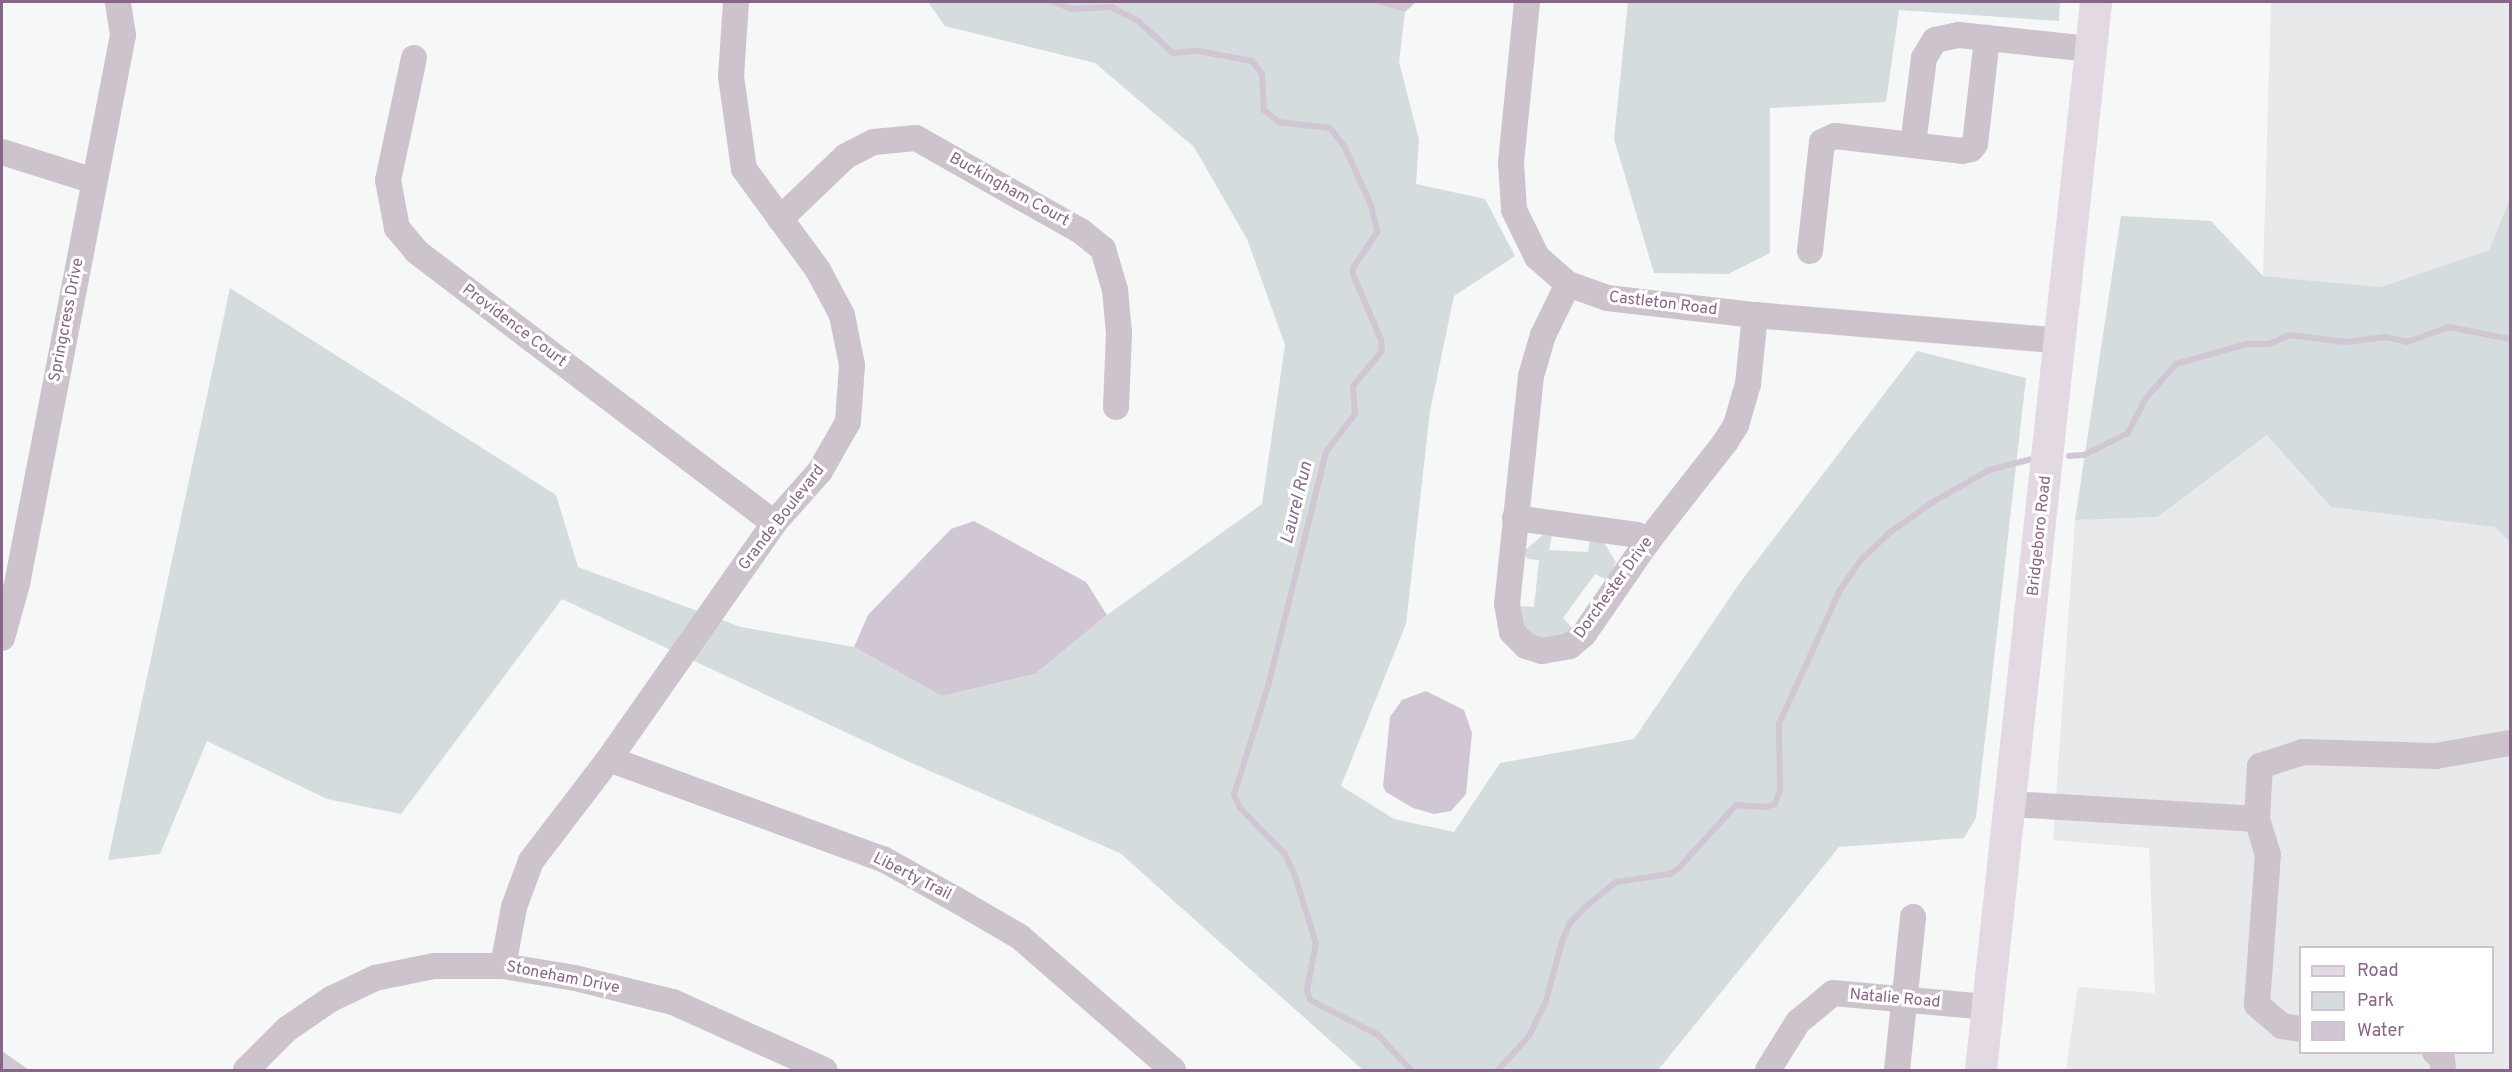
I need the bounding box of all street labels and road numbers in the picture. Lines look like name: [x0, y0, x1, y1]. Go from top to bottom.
street label: Buckingham Court: [946, 149, 1072, 231]
street label: Springcress Drive: [46, 256, 88, 384]
street label: Providence Court: [458, 281, 570, 371]
street label: Castleton Road: [1608, 288, 1718, 320]
street label: Grande Boulevard: [735, 461, 829, 575]
street label: Bridgeboro Road: [2024, 475, 2056, 597]
street label: Dorchester Drive: [1571, 533, 1657, 643]
street label: Liberty Trail: [869, 849, 955, 905]
street label: Stoneham Drive: [505, 958, 621, 998]
street label: Natalie Road: [1849, 985, 1941, 1013]

